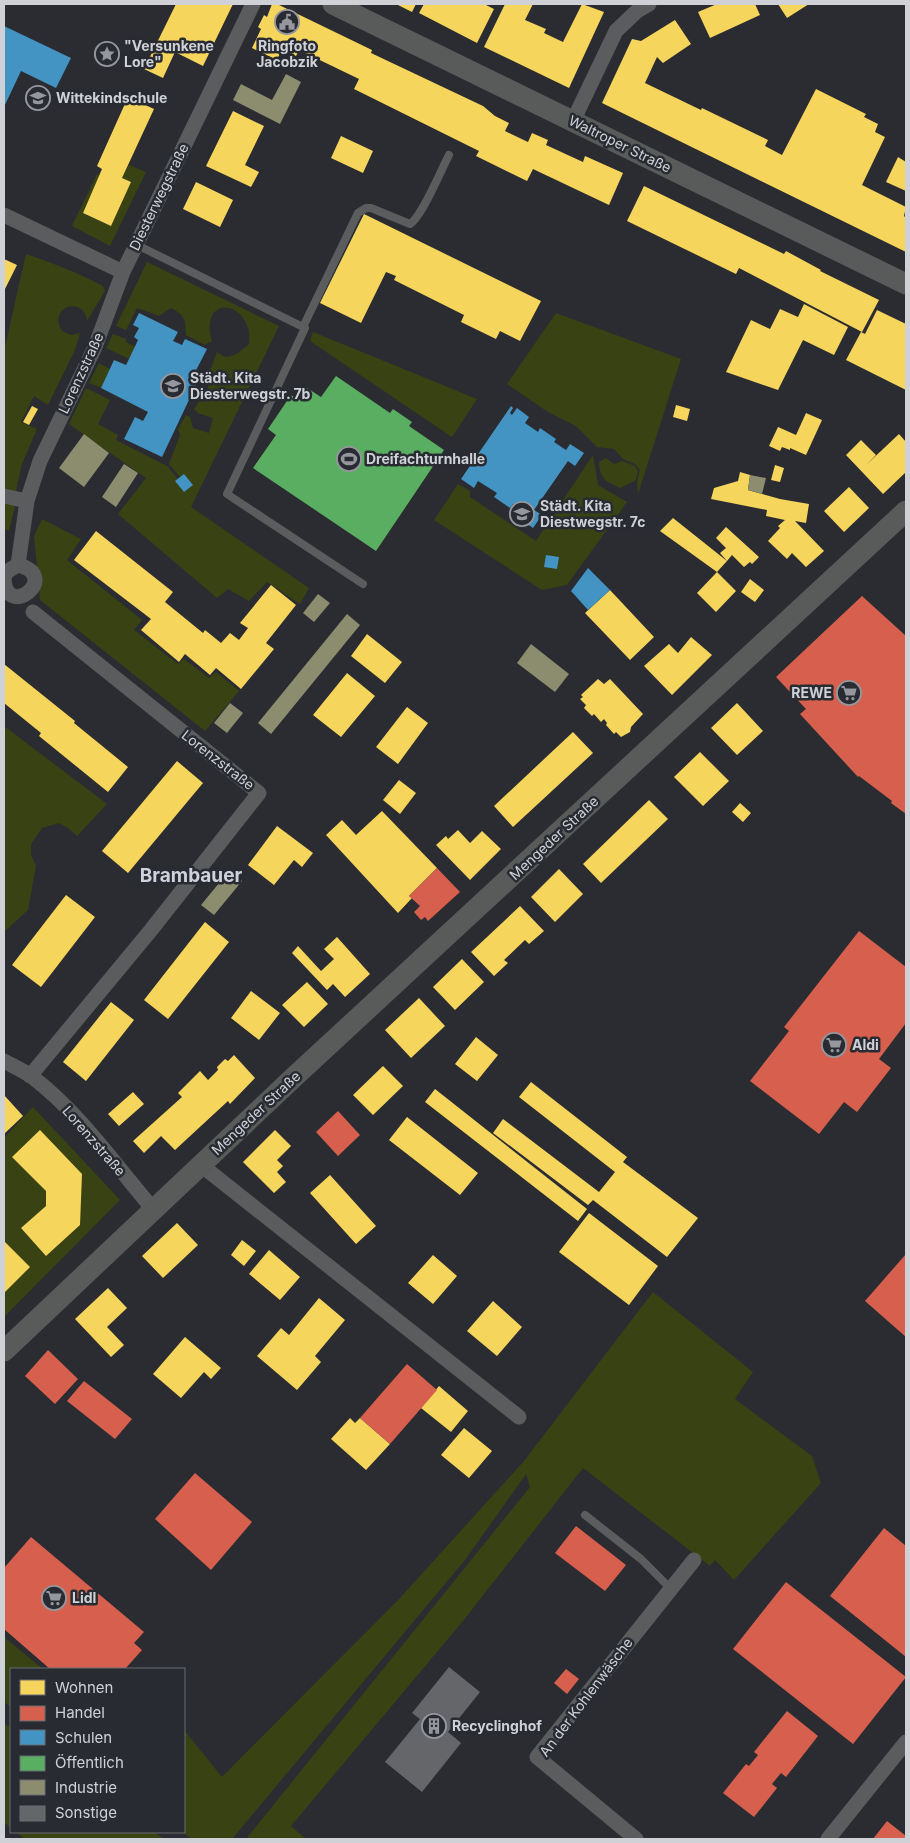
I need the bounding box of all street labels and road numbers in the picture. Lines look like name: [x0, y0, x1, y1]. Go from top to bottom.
street label: Waltroper Straße: [566, 111, 674, 176]
street label: Diesterwegstraße: [125, 141, 192, 253]
street label: Lorenzstraße: [54, 330, 107, 416]
street label: Lorenzstraße: [179, 726, 258, 793]
street label: Mengeder Straße: [506, 792, 602, 883]
street label: Mengeder Straße: [208, 1067, 304, 1158]
street label: Lorenzstraße: [59, 1102, 129, 1179]
street label: An der Kohlenwäsche: [535, 1634, 636, 1759]

